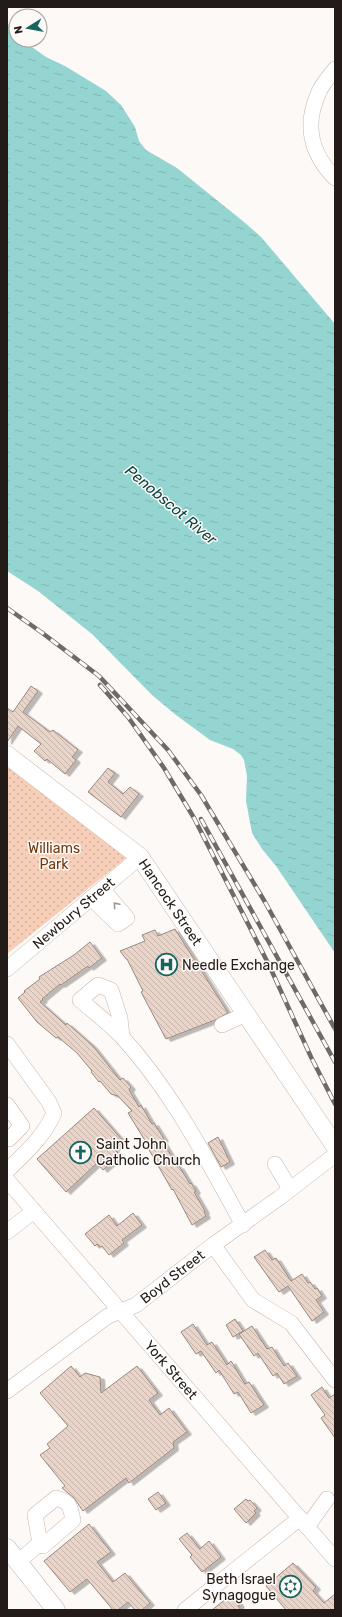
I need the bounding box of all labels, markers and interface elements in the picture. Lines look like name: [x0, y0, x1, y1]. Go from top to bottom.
north arrow: [8, 8, 48, 48]
text: N: [12, 25, 26, 35]
water label: Penobscot River: [122, 461, 221, 549]
park label: Williams Park: [28, 840, 80, 873]
street label: Hancock Street: [135, 856, 206, 949]
street label: Newbury Street: [29, 874, 119, 953]
one-way arrow: [113, 902, 120, 910]
hospital icon: Needle Exchange: [154, 952, 180, 978]
place label: Needle Exchange: [182, 957, 295, 974]
place label: Saint John Catholic Church: [96, 1136, 201, 1169]
church icon: Saint John Catholic Church: [68, 1139, 94, 1165]
street label: Boyd Street: [137, 1246, 209, 1307]
street label: York Street: [141, 1337, 201, 1403]
place label: Beth Israel Synagogue: [202, 1571, 276, 1604]
synagogue icon: Beth Israel Synagogue: [278, 1574, 304, 1600]

